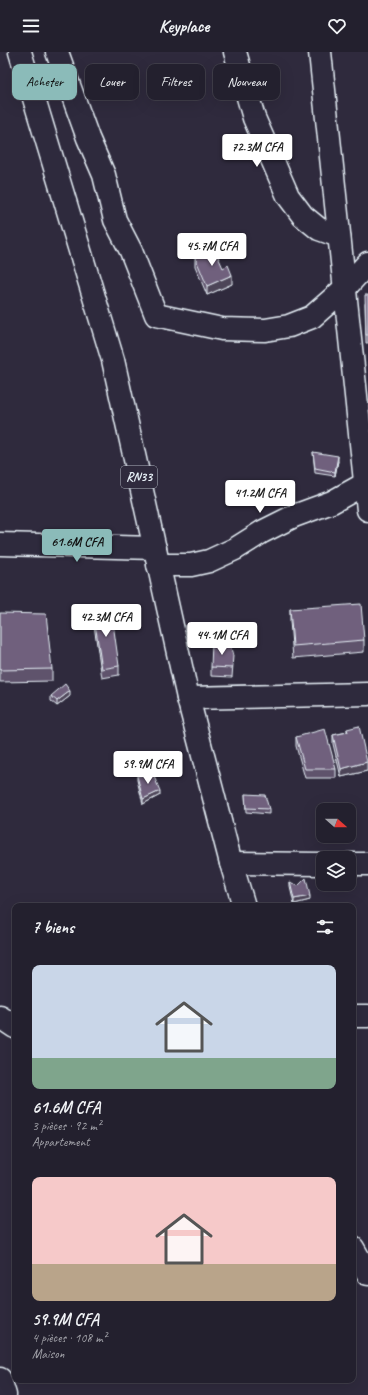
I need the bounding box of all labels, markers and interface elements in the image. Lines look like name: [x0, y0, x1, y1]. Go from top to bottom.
icon: menu: [20, 15, 42, 37]
text: Keyplace: [159, 15, 209, 37]
icon: heart: [326, 15, 348, 37]
chip: Acheter: [12, 64, 77, 100]
chip: Louer: [85, 64, 139, 100]
chip: Filtres: [147, 64, 205, 100]
chip: Nouveau: [213, 64, 280, 100]
pin: 72.3M CFA: [211, 134, 303, 168]
text: 72.3M CFA: [231, 139, 283, 155]
pin: 45.7M CFA: [166, 233, 258, 267]
text: 45.7M CFA: [186, 238, 238, 254]
road number: RN33: [121, 466, 157, 488]
pin: 41.2M CFA: [214, 480, 306, 514]
text: 41.2M CFA: [234, 485, 286, 501]
pin: 61.6M CFA: [31, 529, 123, 563]
text: 61.6M CFA: [51, 534, 103, 550]
pin: 42.3M CFA: [60, 604, 152, 638]
text: 42.3M CFA: [80, 609, 132, 625]
pin: 44.1M CFA: [176, 622, 268, 656]
text: 44.1M CFA: [196, 627, 248, 643]
pin: 59.9M CFA: [102, 751, 194, 785]
text: 59.9M CFA: [122, 756, 174, 772]
north arrow: [316, 803, 356, 843]
map controls: [316, 803, 356, 891]
button: layers: [316, 851, 356, 891]
icon: filters: [314, 916, 336, 938]
text: 7 biens: [32, 917, 74, 938]
icon: home: [148, 991, 220, 1063]
text: 61.6M CFA: [32, 1097, 100, 1118]
text: 3 pièces · 92 m²: [32, 1118, 101, 1134]
text: Appartement: [32, 1134, 90, 1150]
icon: home: [148, 1203, 220, 1275]
text: 59.9M CFA: [32, 1309, 99, 1330]
text: 4 pièces · 108 m²: [32, 1330, 107, 1346]
text: Maison: [32, 1346, 64, 1362]

